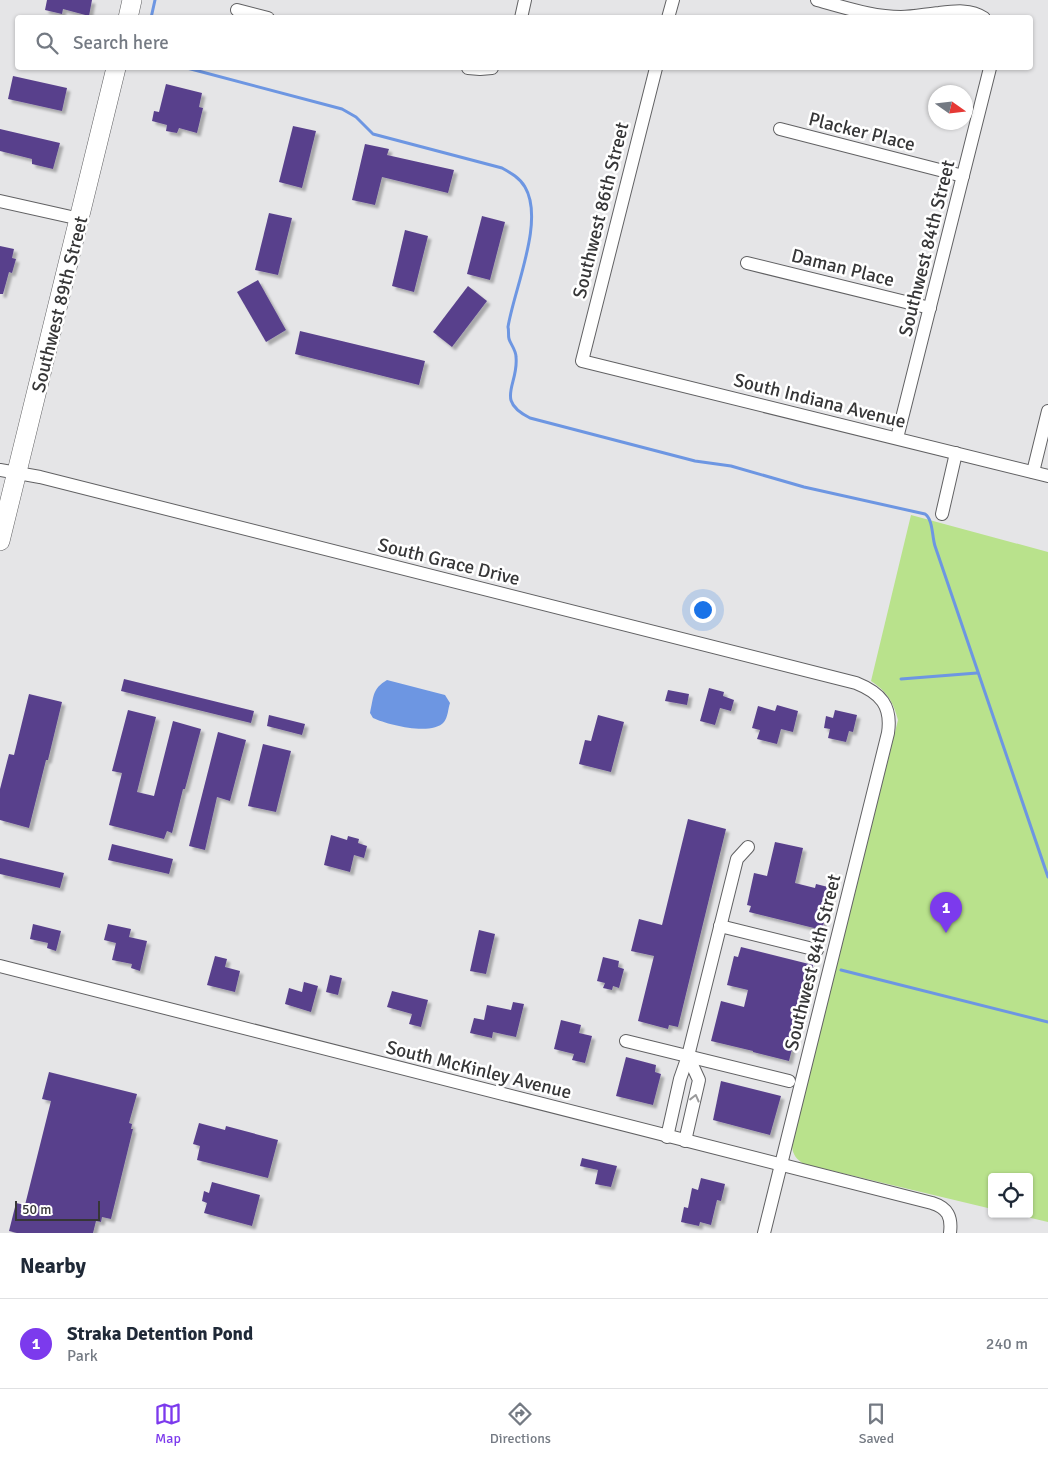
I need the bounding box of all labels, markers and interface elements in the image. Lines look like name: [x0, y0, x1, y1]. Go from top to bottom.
search box: [15, 15, 1033, 70]
icon: search: [33, 29, 61, 57]
text: Search here: [73, 31, 169, 55]
north arrow: [928, 85, 973, 130]
street label: Placker Place: [806, 107, 918, 157]
street label: Southwest 86th Street: [567, 119, 635, 301]
street label: Southwest 84th Street: [893, 157, 961, 339]
street label: Southwest 89th Street: [26, 213, 94, 395]
street label: Daman Place: [789, 244, 897, 292]
street label: South Indiana Avenue: [731, 368, 908, 434]
street label: South Grace Drive: [375, 533, 522, 591]
your location: [690, 597, 716, 623]
street label: Southwest 84th Street: [779, 871, 847, 1053]
pin: 1: [930, 892, 962, 933]
street label: South McKinley Avenue: [384, 1035, 574, 1105]
one-way arrow: [689, 1093, 700, 1102]
map controls: [988, 1173, 1033, 1218]
button: locate: [988, 1173, 1033, 1218]
scale bar: [15, 1198, 100, 1221]
text: 50 m: [22, 1201, 51, 1218]
text: Nearby: [20, 1253, 86, 1279]
text: Straka Detention Pond: [67, 1322, 253, 1346]
text: 1: [32, 1334, 40, 1354]
text: 240 m: [986, 1334, 1028, 1354]
text: Park: [67, 1346, 98, 1366]
tab: Map: [154, 1400, 182, 1447]
tab: Directions: [490, 1400, 551, 1447]
tab: Saved: [859, 1400, 894, 1447]

